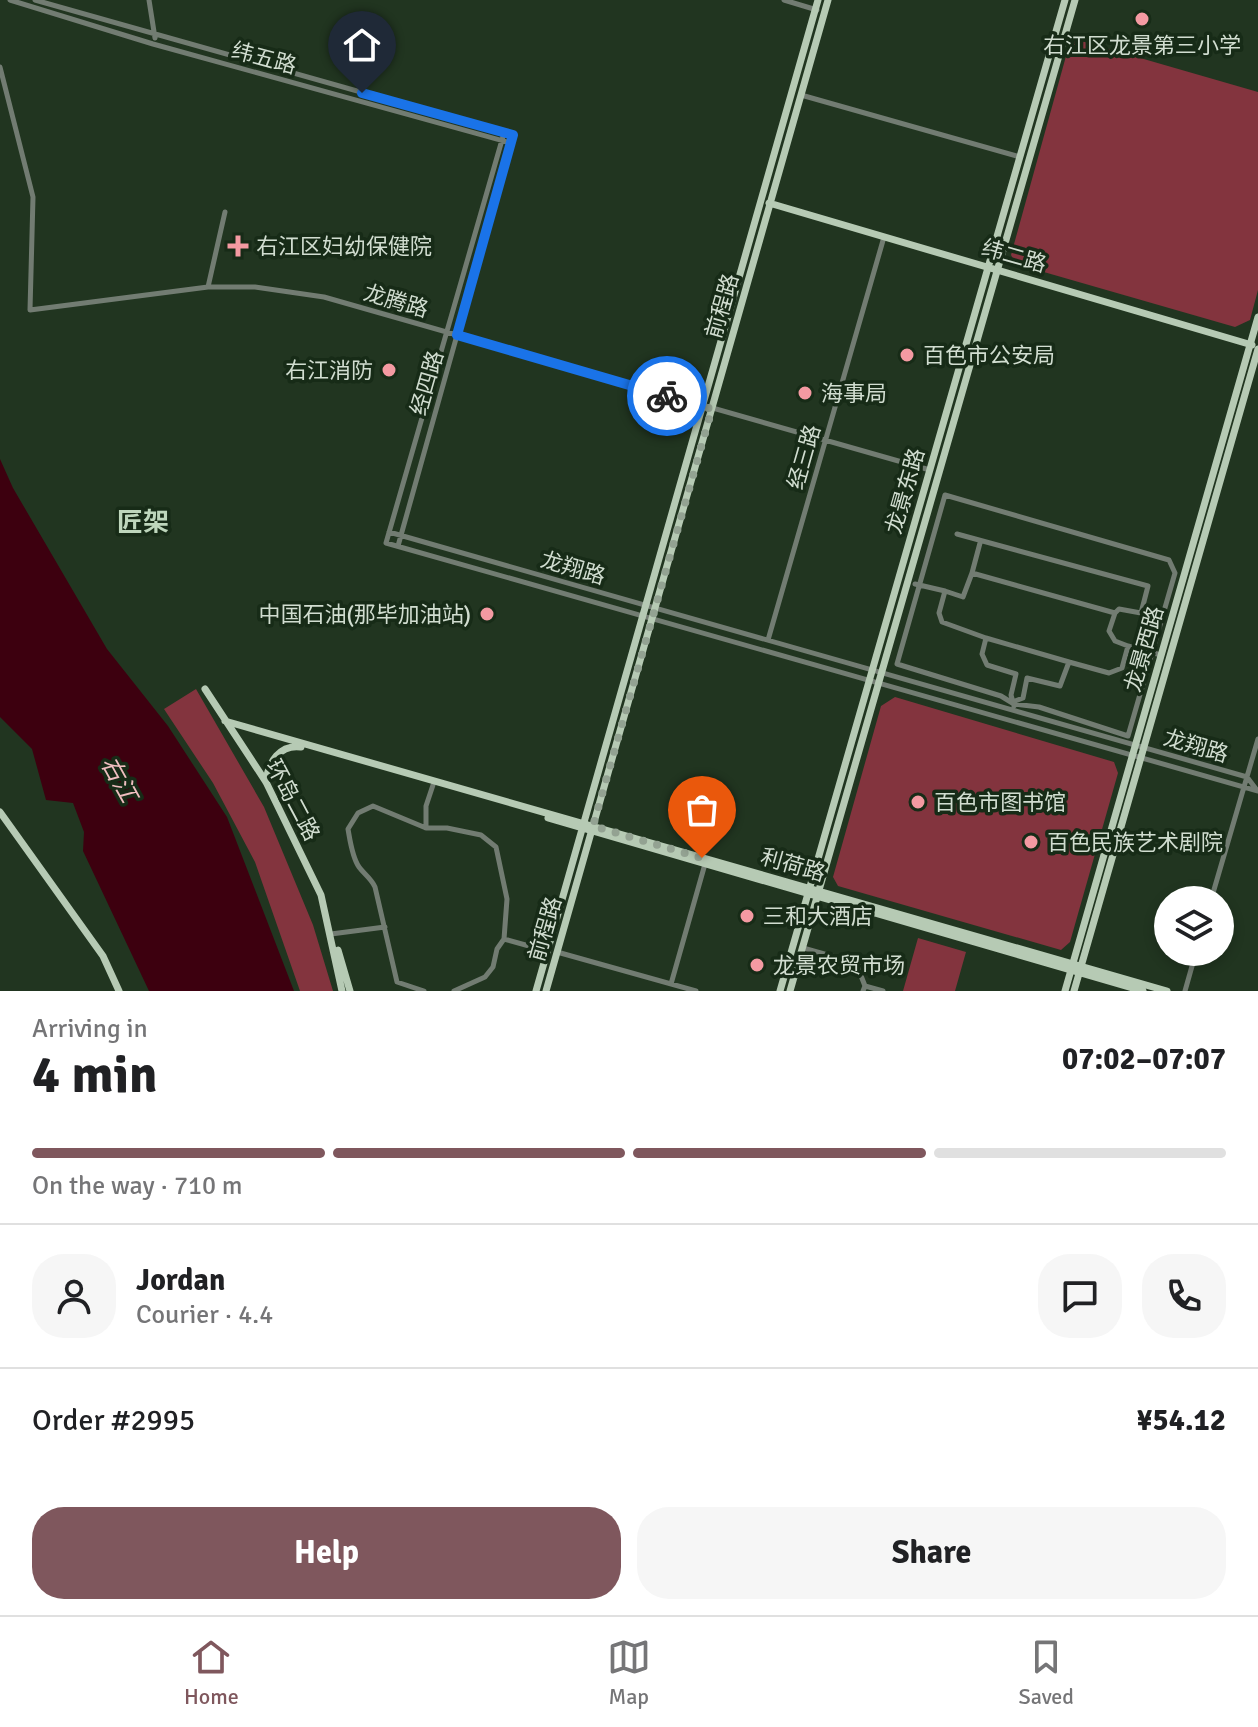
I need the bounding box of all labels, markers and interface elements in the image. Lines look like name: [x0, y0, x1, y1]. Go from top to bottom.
marker: 右江区龙景第三小学: [1133, 10, 1151, 28]
pin: [328, 11, 396, 93]
icon: home: [340, 23, 384, 67]
place label: 右江区龙景第三小学: [1043, 32, 1241, 59]
street label: 纬五路: [229, 36, 299, 80]
place label: 右江区妇幼保健院: [256, 233, 432, 260]
street label: 纬二路: [979, 234, 1049, 278]
marker: 右江区妇幼保健院: [227, 235, 249, 257]
street label: 前程路: [700, 271, 744, 341]
street label: 龙腾路: [361, 279, 431, 323]
place label: 百色市公安局: [923, 342, 1055, 369]
marker: 百色市公安局: [898, 346, 916, 364]
street label: 经四路: [405, 348, 449, 418]
courier: [627, 356, 707, 436]
place label: 右江消防: [285, 357, 373, 384]
marker: 右江消防: [380, 361, 398, 379]
icon: bike: [645, 374, 689, 418]
place label: 海事局: [821, 380, 887, 407]
marker: 海事局: [796, 384, 814, 402]
street label: 经三路: [782, 422, 826, 492]
street label: 龙景东路: [880, 445, 930, 537]
district label: 匠架: [117, 507, 169, 539]
street label: 龙翔路: [538, 546, 608, 590]
place label: 中国石油(那毕加油站): [258, 601, 471, 628]
street label: 龙景西路: [1119, 603, 1169, 695]
marker: 中国石油(那毕加油站): [478, 605, 496, 623]
street label: 龙翔路: [1161, 724, 1231, 768]
water label: 右江: [94, 751, 145, 810]
street label: 环岛二路: [260, 755, 326, 845]
pin: [668, 776, 736, 858]
icon: bag: [680, 788, 724, 832]
place label: 百色市图书馆: [934, 789, 1066, 816]
marker: 百色市图书馆: [909, 793, 927, 811]
place label: 百色民族艺术剧院: [1047, 829, 1223, 856]
marker: 百色民族艺术剧院: [1022, 833, 1040, 851]
street label: 利荷路: [758, 843, 828, 887]
map controls: [1154, 886, 1234, 966]
button: layers: [1154, 886, 1234, 966]
street label: 前程路: [523, 894, 567, 964]
place label: 三和大酒店: [763, 903, 873, 930]
marker: 三和大酒店: [738, 907, 756, 925]
place label: 龙景农贸市场: [773, 952, 905, 979]
marker: 龙景农贸市场: [748, 956, 766, 974]
text: Arriving in: [32, 1013, 148, 1045]
text: 07:02–07:07: [1062, 1041, 1226, 1078]
text: 4 min: [32, 1043, 158, 1107]
text: On the way · 710 m: [32, 1170, 242, 1202]
button: person: [32, 1254, 116, 1338]
button: chat: [1038, 1254, 1122, 1338]
button: phone: [1142, 1254, 1226, 1338]
text: Jordan: [136, 1262, 225, 1299]
text: Courier · 4.4: [136, 1299, 273, 1331]
text: Order #2995: [32, 1402, 195, 1439]
text: ¥54.12: [1136, 1402, 1226, 1439]
button: Help: [32, 1507, 621, 1599]
button: Share: [637, 1507, 1226, 1599]
tab: Home: [184, 1635, 239, 1710]
tab: Map: [607, 1635, 651, 1710]
tab: Saved: [1019, 1635, 1074, 1710]

